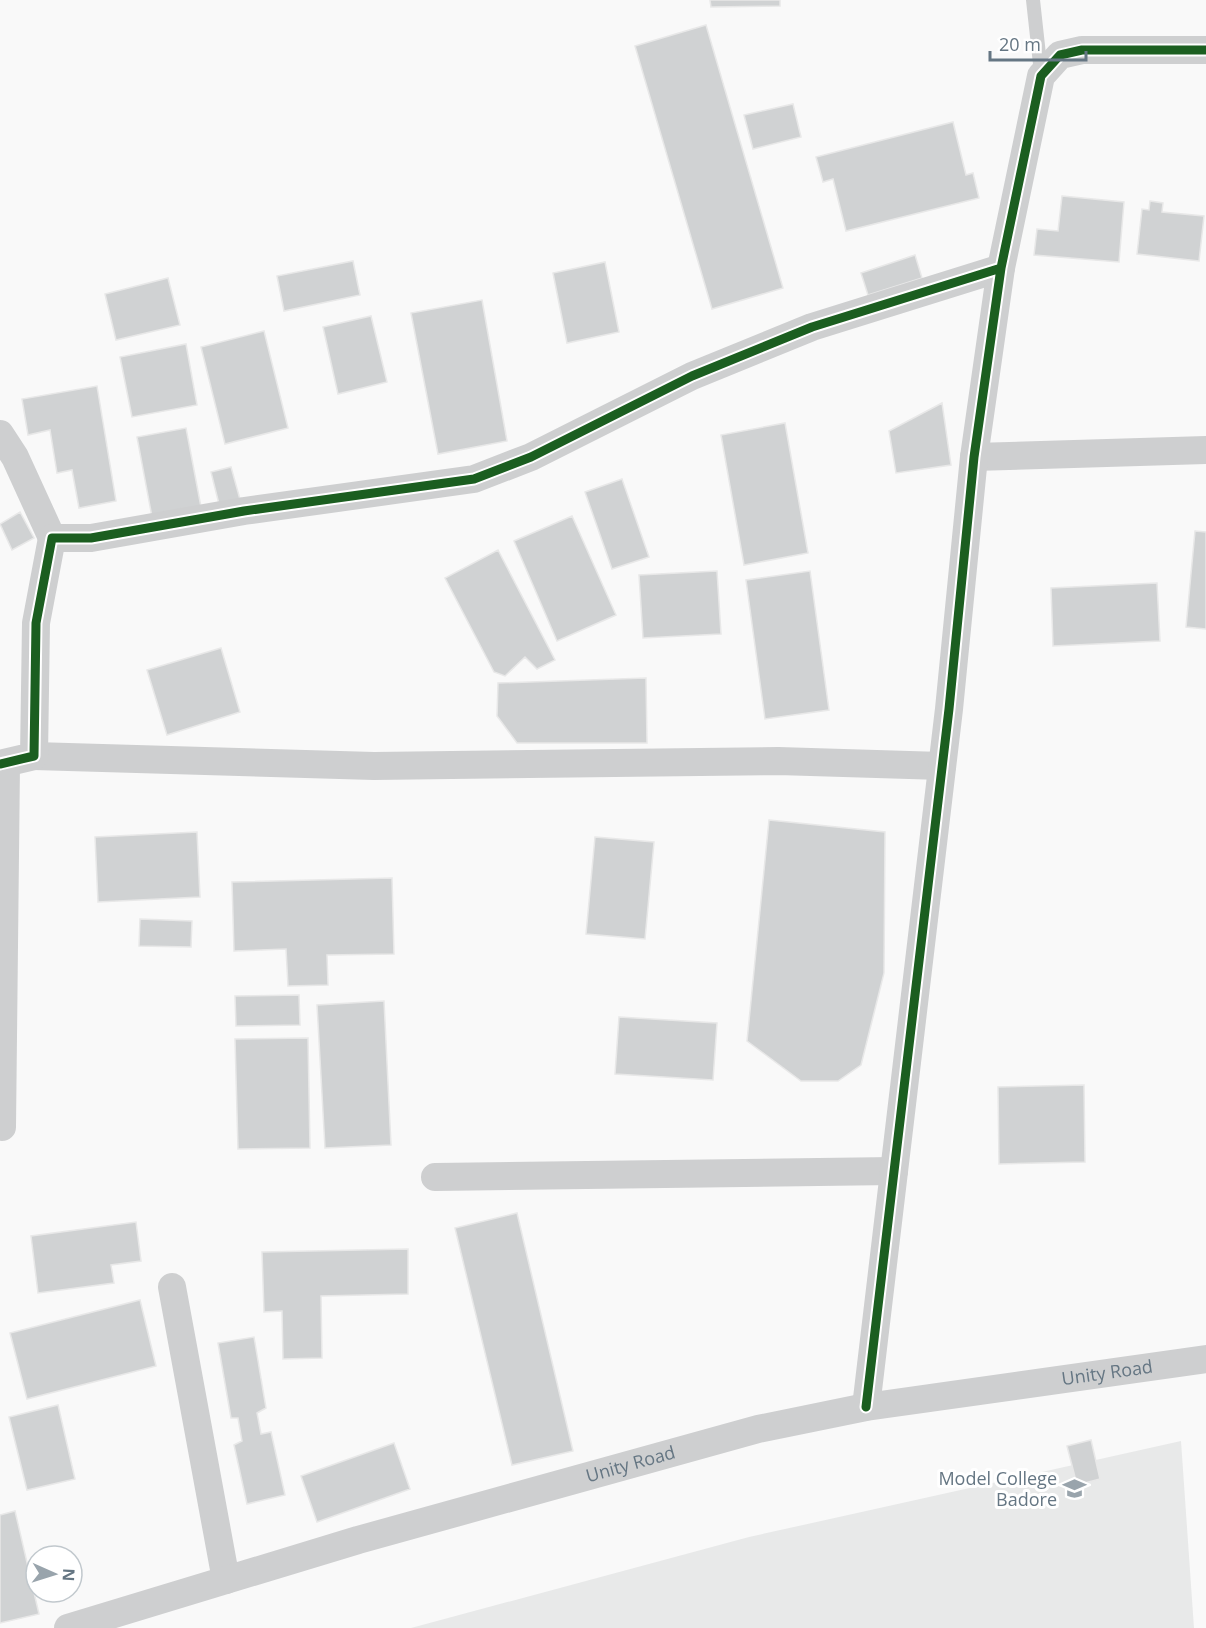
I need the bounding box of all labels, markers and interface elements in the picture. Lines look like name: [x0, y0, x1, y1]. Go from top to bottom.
scale bar: [990, 24, 1086, 62]
text: 20 m: [999, 32, 1041, 56]
street label: Unity Road: [1060, 1354, 1154, 1390]
street label: Unity Road: [583, 1440, 678, 1487]
place label: Model College Badore: [938, 1466, 1057, 1511]
school or university icon: Model College Badore: [1062, 1476, 1088, 1502]
north arrow: [24, 1544, 84, 1604]
text: N: [58, 1568, 80, 1582]

